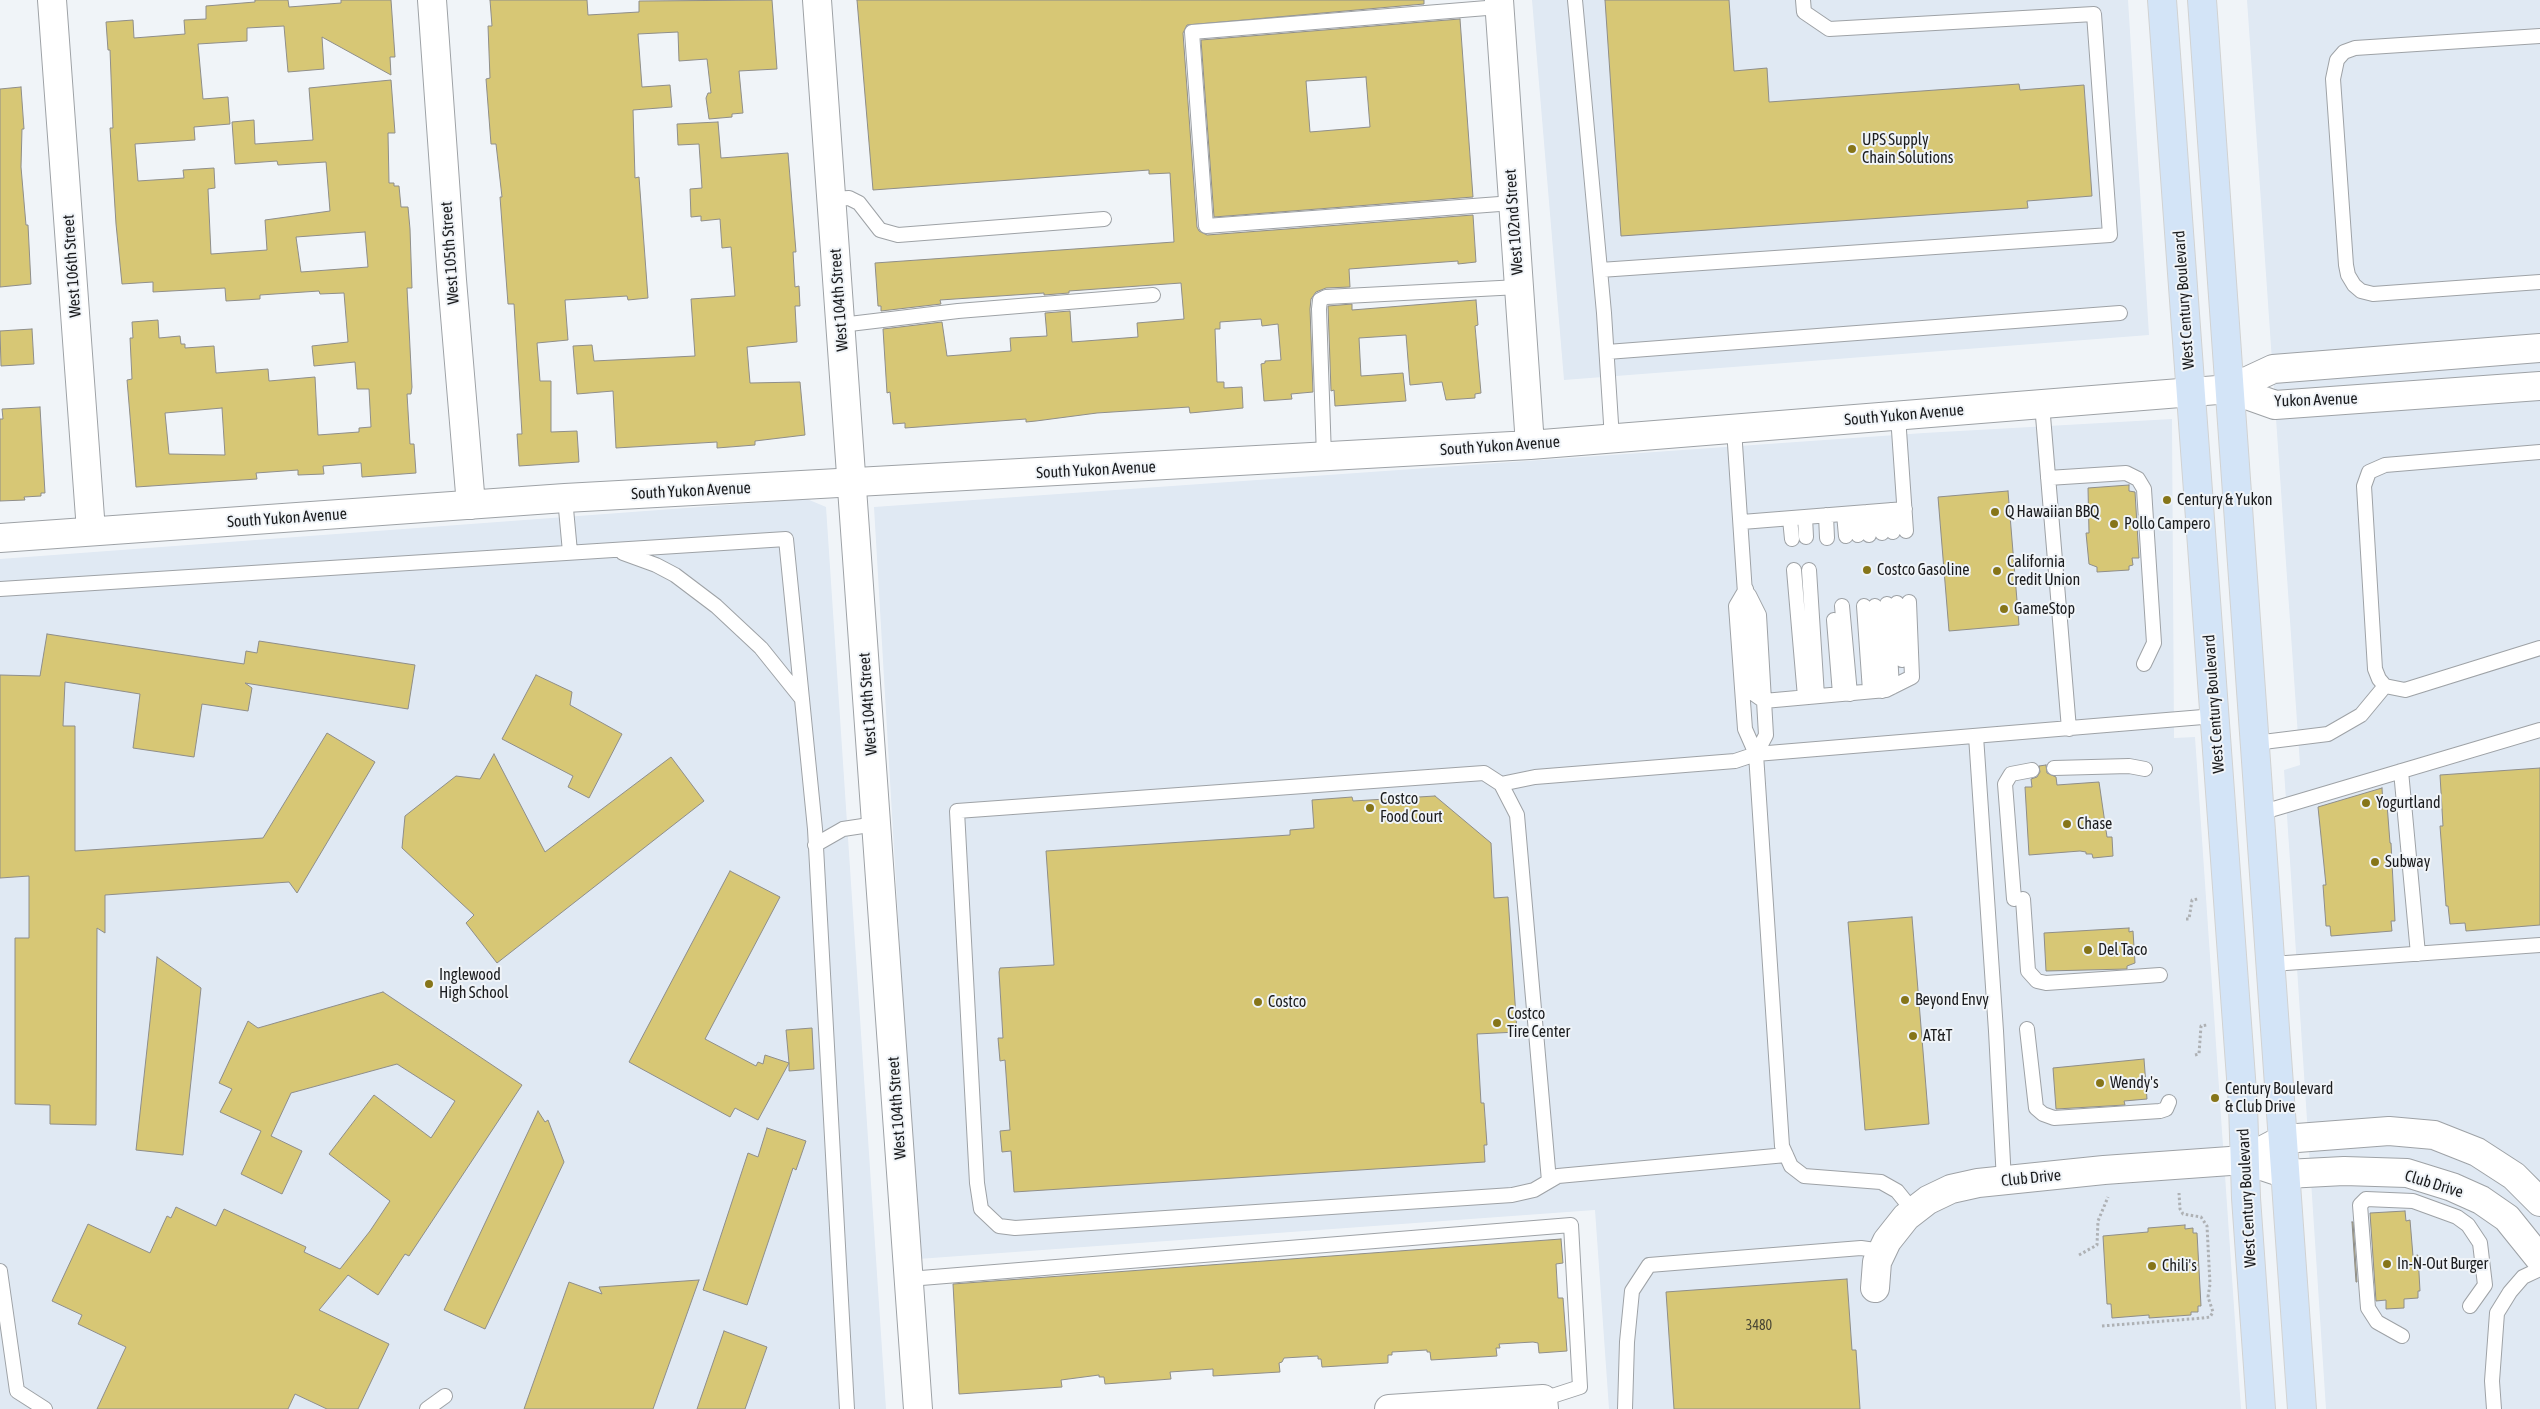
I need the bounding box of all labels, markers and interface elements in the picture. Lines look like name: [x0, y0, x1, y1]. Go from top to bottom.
place label: UPS Supply Chain Solutions: [1862, 130, 1953, 168]
marker: UPS Supply Chain Solutions: [1846, 143, 1858, 155]
street label: West 102nd Street: [1501, 168, 1527, 276]
street label: West 105th Street: [437, 201, 463, 305]
street label: West 106th Street: [59, 214, 85, 318]
street label: West Century Boulevard: [2170, 230, 2198, 370]
street label: West 104th Street: [826, 248, 852, 352]
street label: Yukon Avenue: [2274, 389, 2358, 411]
street label: South Yukon Avenue: [1843, 400, 1965, 430]
street label: South Yukon Avenue: [1440, 432, 1560, 460]
street label: South Yukon Avenue: [1036, 457, 1156, 483]
street label: South Yukon Avenue: [631, 478, 751, 504]
place label: Century & Yukon: [2177, 490, 2272, 510]
marker: Century & Yukon: [2161, 494, 2173, 506]
place label: Q Hawaiian BBQ: [2005, 502, 2099, 522]
street label: South Yukon Avenue: [227, 504, 347, 532]
marker: Q Hawaiian BBQ: [1989, 506, 2001, 518]
place label: Pollo Campero: [2124, 514, 2210, 534]
marker: Pollo Campero: [2108, 518, 2120, 530]
place label: California Credit Union: [2007, 552, 2080, 590]
place label: Costco Gasoline: [1877, 560, 1969, 580]
marker: Costco Gasoline: [1861, 564, 1873, 576]
marker: California Credit Union: [1991, 565, 2003, 577]
place label: GameStop: [2014, 599, 2075, 619]
marker: GameStop: [1998, 603, 2010, 615]
street label: West Century Boulevard: [2200, 634, 2228, 774]
street label: West 104th Street: [855, 652, 881, 756]
place label: Costco Food Court: [1380, 789, 1443, 827]
place label: Yogurtland: [2376, 793, 2440, 813]
marker: Yogurtland: [2360, 797, 2372, 809]
marker: Costco Food Court: [1364, 802, 1376, 814]
place label: Chase: [2077, 814, 2112, 834]
marker: Chase: [2061, 818, 2073, 830]
place label: Subway: [2385, 852, 2430, 872]
marker: Subway: [2369, 856, 2381, 868]
place label: Del Taco: [2098, 940, 2147, 960]
marker: Del Taco: [2082, 944, 2094, 956]
place label: Inglewood High School: [439, 965, 508, 1003]
marker: Inglewood High School: [423, 978, 435, 990]
place label: Beyond Envy: [1915, 990, 1989, 1010]
place label: Costco: [1268, 992, 1306, 1012]
marker: Beyond Envy: [1899, 994, 1911, 1006]
marker: Costco: [1252, 996, 1264, 1008]
place label: Costco Tire Center: [1507, 1004, 1570, 1042]
marker: Costco Tire Center: [1491, 1017, 1503, 1029]
place label: AT&T: [1923, 1026, 1953, 1046]
marker: AT&T: [1907, 1030, 1919, 1042]
street label: West 104th Street: [884, 1056, 910, 1160]
place label: Wendy's: [2110, 1073, 2159, 1093]
marker: Wendy's: [2094, 1077, 2106, 1089]
place label: Century Boulevard & Club Drive: [2225, 1079, 2333, 1117]
marker: Century Boulevard & Club Drive: [2209, 1092, 2221, 1104]
street label: West Century Boulevard: [2234, 1128, 2260, 1268]
street label: Club Drive: [2000, 1165, 2062, 1191]
street label: Club Drive: [2403, 1166, 2465, 1202]
place label: In-N-Out Burger: [2397, 1254, 2488, 1274]
place label: Chili's: [2162, 1256, 2197, 1276]
marker: In-N-Out Burger: [2381, 1258, 2393, 1270]
marker: Chili's: [2146, 1260, 2158, 1272]
house number: 3480: [1746, 1318, 1772, 1334]

